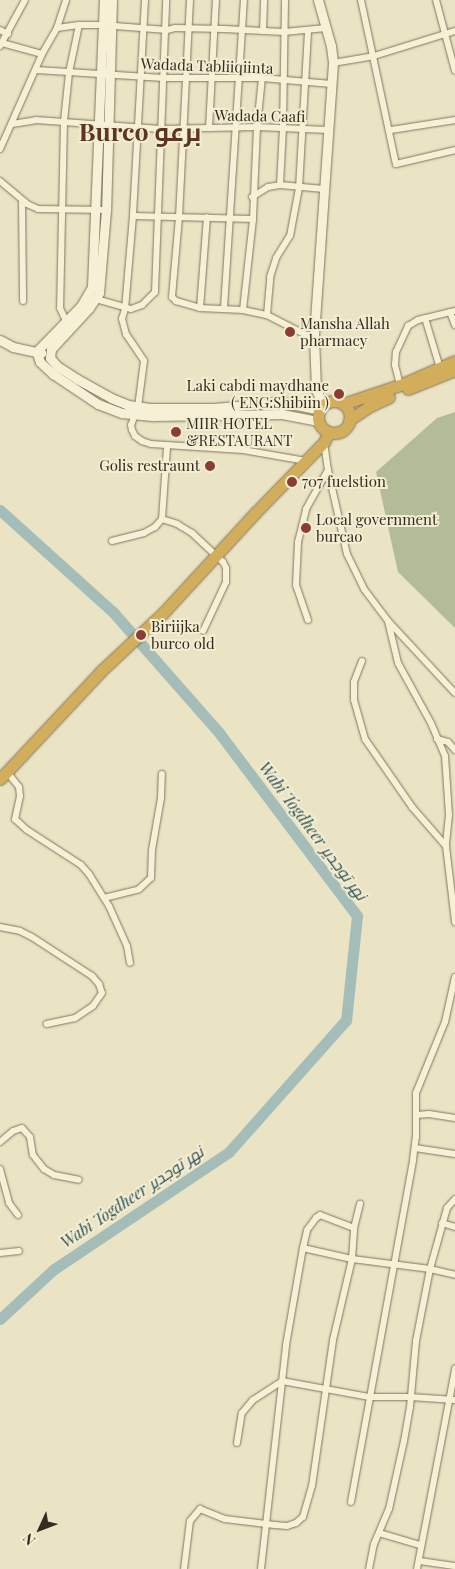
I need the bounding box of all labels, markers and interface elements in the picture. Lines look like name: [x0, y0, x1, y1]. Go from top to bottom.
street label: Wadada Tabliiqiinta: [140, 55, 274, 77]
street label: Wadada Caafi: [214, 106, 306, 126]
district label: Burco برعو: [79, 116, 201, 146]
place label: Mansha Allah pharmacy: [300, 314, 390, 349]
marker: Mansha Allah pharmacy: [284, 326, 296, 338]
place label: Laki cabdi maydhane ( ENG:Shibiin ): [187, 376, 329, 411]
marker: Laki cabdi maydhane ( ENG:Shibiin ): [333, 388, 345, 400]
place label: MIIR HOTEL &RESTAURANT: [186, 414, 293, 449]
marker: MIIR HOTEL &RESTAURANT: [170, 426, 182, 438]
place label: Golis restraunt: [99, 457, 200, 475]
marker: Golis restraunt: [204, 460, 216, 472]
place label: 707 fuelstion: [302, 473, 386, 491]
marker: 707 fuelstion: [286, 476, 298, 488]
place label: Local government burcao: [316, 510, 437, 545]
marker: Local government burcao: [300, 522, 312, 534]
place label: Biriijka burco old: [151, 617, 215, 652]
marker: Biriijka burco old: [135, 629, 147, 641]
water label: Wabi Togdheer نهر توجدير: [255, 758, 371, 904]
water label: Wabi Togdheer نهر توجدير: [57, 1142, 207, 1252]
north arrow: [15, 1504, 65, 1554]
text: N: [18, 1529, 39, 1550]

